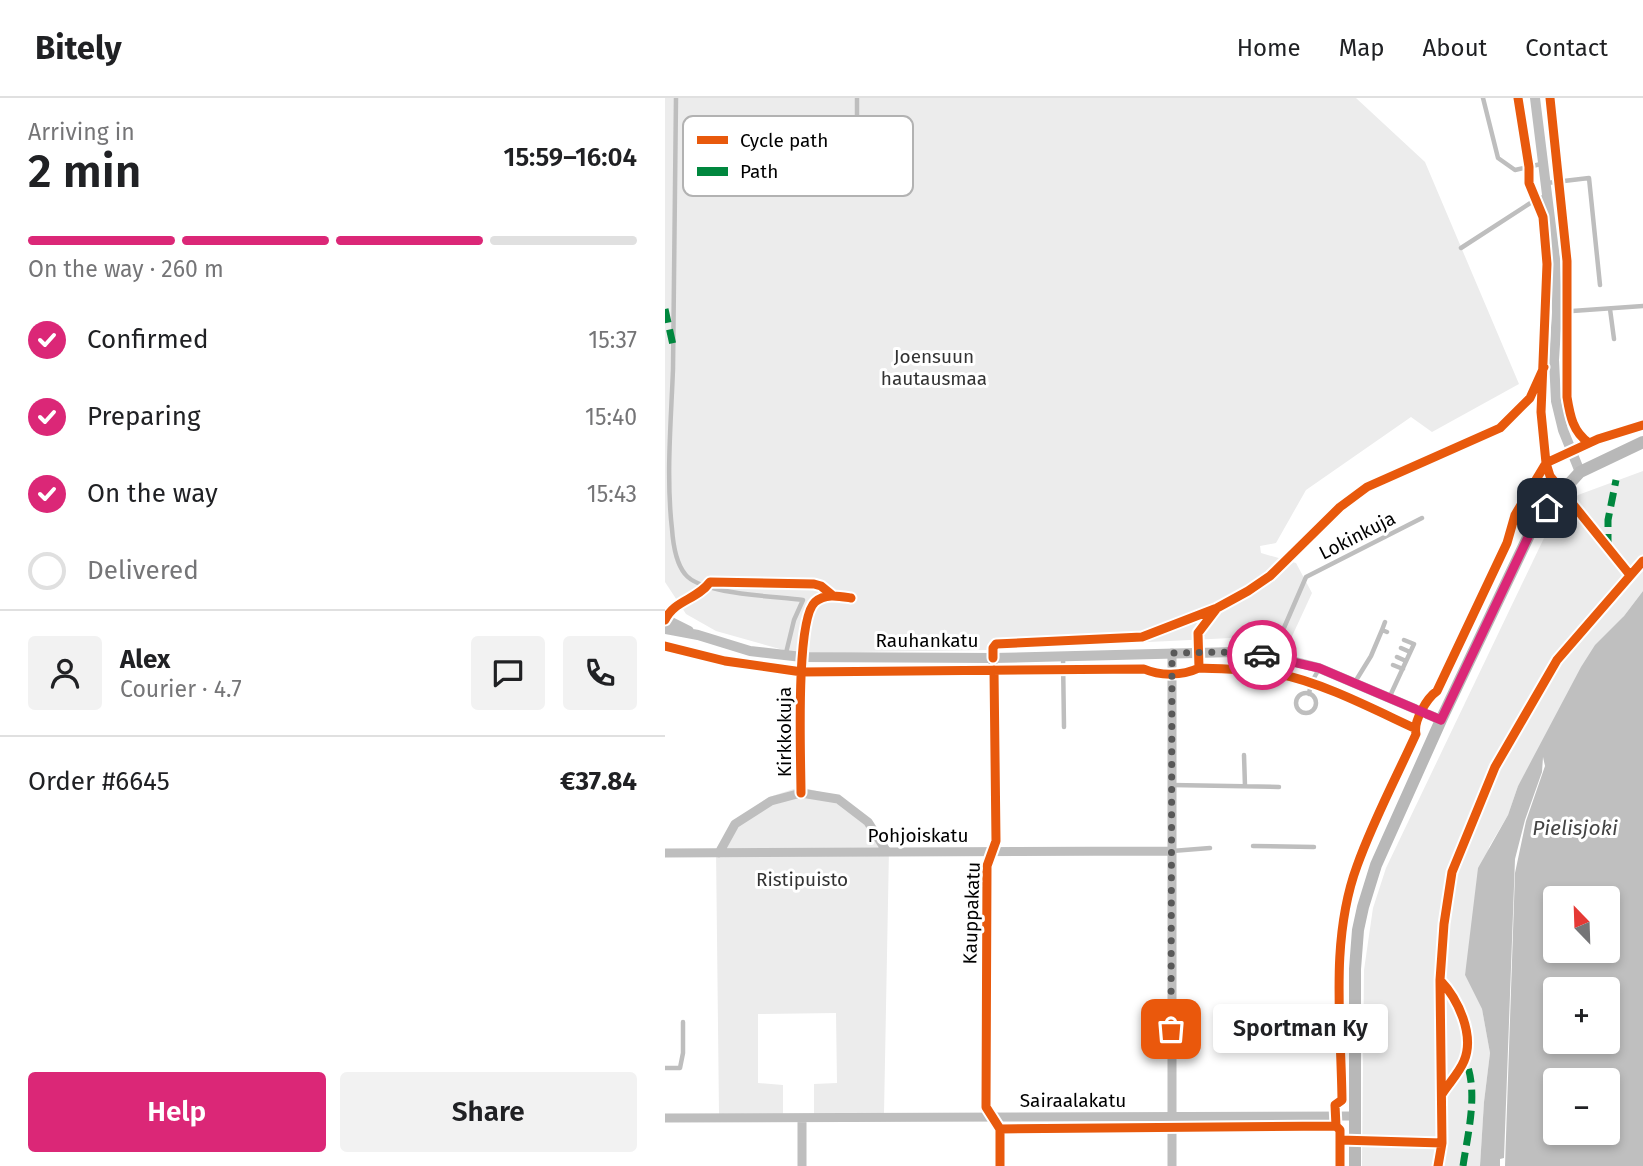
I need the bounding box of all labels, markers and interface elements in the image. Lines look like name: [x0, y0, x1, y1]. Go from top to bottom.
text: Bitely: [35, 28, 122, 68]
text: Home: [1237, 34, 1301, 62]
text: Map: [1339, 34, 1385, 62]
text: About: [1423, 34, 1487, 62]
text: Contact: [1525, 34, 1608, 62]
legend: [683, 116, 913, 196]
text: Arriving in: [28, 118, 135, 146]
text: Cycle path: [740, 129, 828, 152]
text: 15:59–16:04: [504, 142, 637, 173]
text: 2 min: [28, 144, 141, 199]
text: Path: [740, 160, 778, 183]
text: On the way · 260 m: [28, 255, 224, 283]
icon: check: [28, 321, 66, 359]
text: Confirmed: [87, 324, 208, 355]
text: 15:37: [588, 326, 637, 354]
park label: Joensuun hautausmaa: [881, 345, 987, 390]
icon: check: [28, 398, 66, 436]
text: Preparing: [87, 401, 200, 432]
text: 15:40: [585, 403, 637, 431]
icon: check: [28, 475, 66, 513]
text: On the way: [87, 478, 218, 509]
pin: [1517, 478, 1577, 538]
text: 15:43: [587, 480, 637, 508]
icon: home: [1528, 489, 1566, 527]
street label: Lokinkuja: [1315, 506, 1399, 564]
text: Delivered: [87, 555, 199, 586]
courier: [1227, 620, 1297, 690]
street label: Rauhankatu: [876, 629, 979, 652]
button: person: [28, 636, 102, 710]
button: chat: [471, 636, 545, 710]
button: phone: [563, 636, 637, 710]
icon: car: [1243, 636, 1281, 674]
text: Alex: [120, 644, 170, 675]
text: Courier · 4.7: [120, 675, 242, 703]
street label: Kirkkokuja: [773, 687, 796, 777]
text: Order #6645: [28, 766, 170, 797]
text: €37.84: [560, 766, 637, 797]
water label: Pielisjoki: [1532, 815, 1618, 841]
street label: Pohjoiskatu: [867, 824, 969, 847]
street label: Kauppakatu: [958, 861, 985, 965]
park label: Ristipuisto: [756, 868, 848, 891]
north arrow: [1543, 886, 1621, 962]
map controls: [1543, 886, 1620, 1145]
button: +: [1543, 977, 1620, 1054]
pin: [1141, 999, 1201, 1059]
callout: Sportman Ky: [1213, 1004, 1388, 1054]
icon: bag: [1152, 1010, 1190, 1048]
text: Sportman Ky: [1233, 1014, 1368, 1042]
button: −: [1543, 1068, 1620, 1145]
button: Help: [28, 1072, 326, 1152]
button: Share: [340, 1072, 637, 1152]
street label: Sairaalakatu: [1020, 1089, 1126, 1112]

